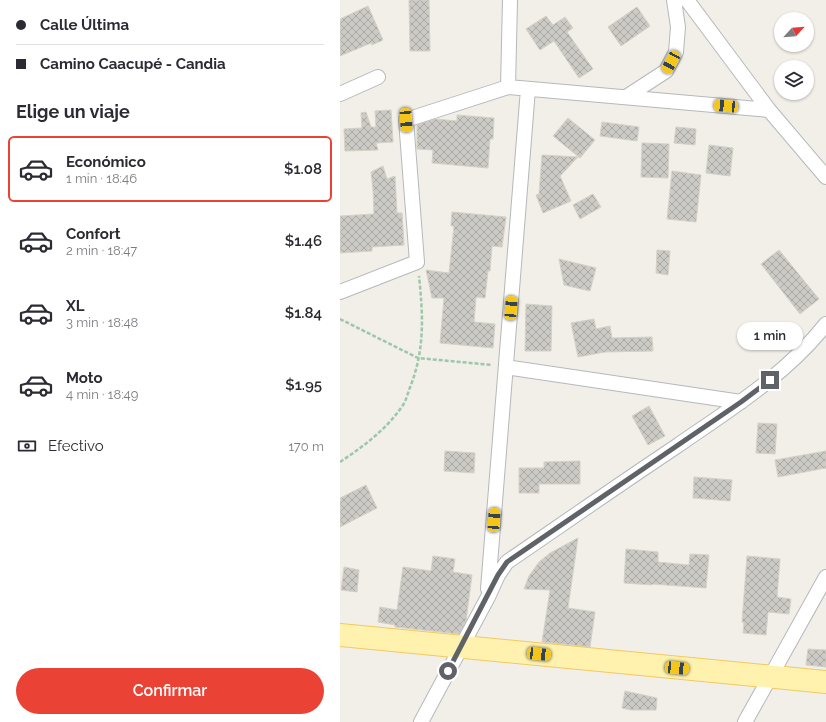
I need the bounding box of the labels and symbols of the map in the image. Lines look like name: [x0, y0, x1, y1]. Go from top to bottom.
north arrow: [774, 12, 814, 52]
car: [660, 49, 682, 75]
car: [714, 99, 738, 113]
car: [399, 108, 413, 132]
car: [504, 296, 518, 320]
callout: 1 min: [737, 322, 803, 350]
route end: [761, 371, 779, 389]
car: [487, 508, 501, 532]
car: [526, 647, 552, 661]
car: [664, 661, 690, 675]
route start: [439, 662, 457, 680]

